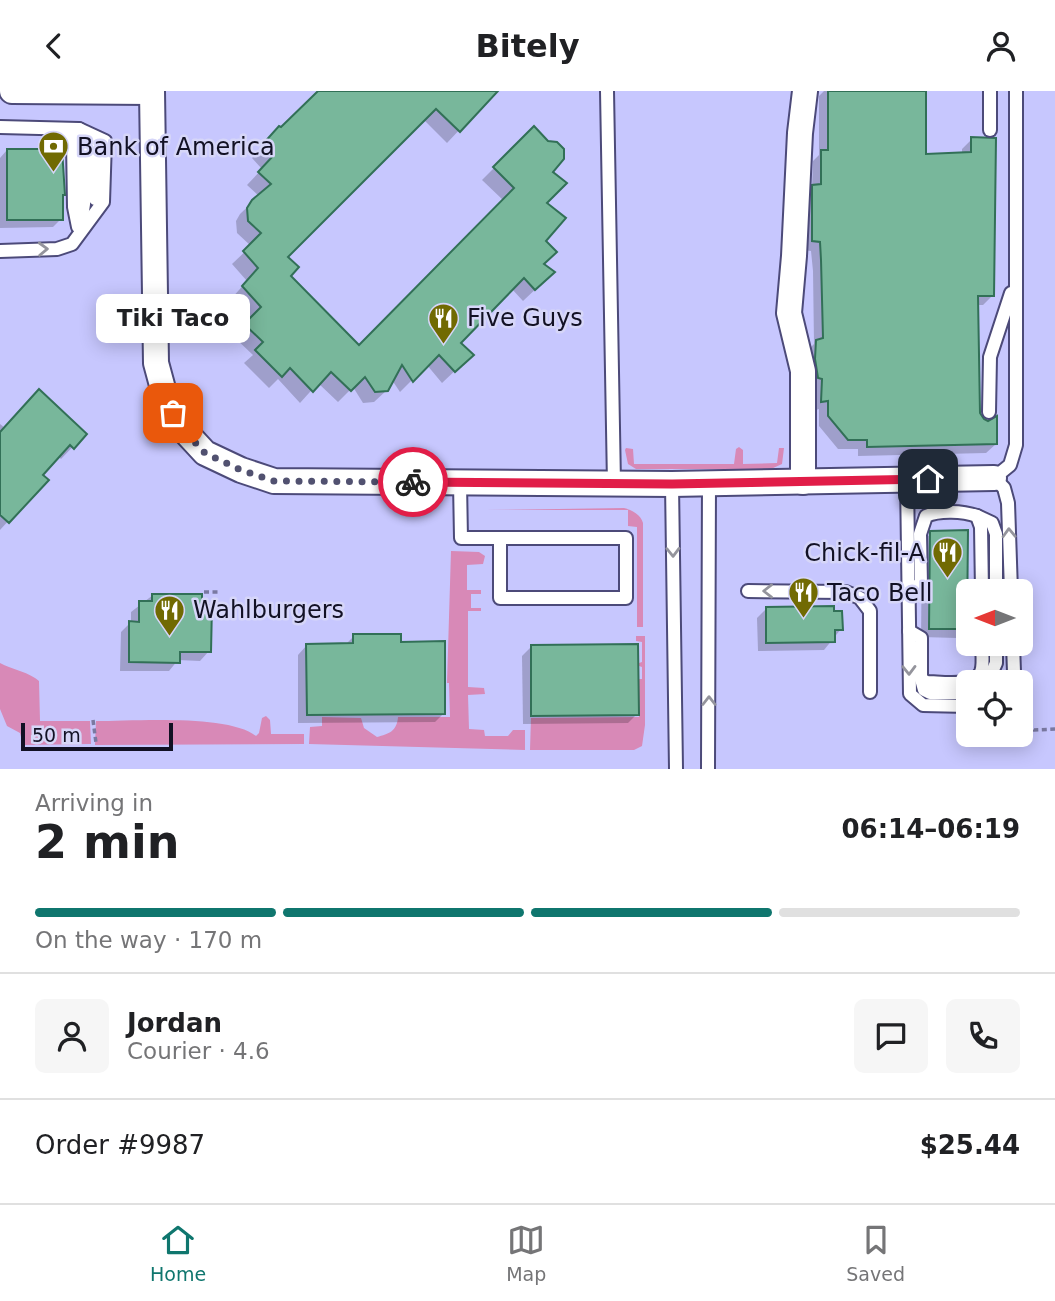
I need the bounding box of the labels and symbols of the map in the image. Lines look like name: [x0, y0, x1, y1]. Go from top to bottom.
bank icon: Bank of America: [37, 130, 71, 174]
place label: Bank of America: [77, 133, 275, 161]
one-way arrow: [38, 242, 49, 257]
callout: Tiki Taco: [96, 294, 250, 343]
restaurant icon: Five Guys: [427, 301, 461, 345]
place label: Five Guys: [467, 304, 583, 332]
pin: [143, 383, 203, 443]
courier: [378, 447, 448, 517]
pin: [898, 449, 958, 509]
one-way arrow: [1002, 527, 1017, 538]
restaurant icon: Chick-fil-A: [931, 536, 965, 580]
place label: Chick-fil-A: [804, 539, 926, 567]
one-way arrow: [665, 547, 681, 558]
restaurant icon: Taco Bell: [787, 576, 821, 620]
place label: Taco Bell: [826, 579, 932, 607]
north arrow: [956, 579, 1032, 656]
one-way arrow: [763, 583, 773, 599]
restaurant icon: Wahlburgers: [153, 593, 187, 637]
place label: Wahlburgers: [193, 596, 344, 624]
one-way arrow: [901, 665, 917, 676]
one-way arrow: [701, 695, 717, 706]
scale bar: [21, 720, 173, 752]

